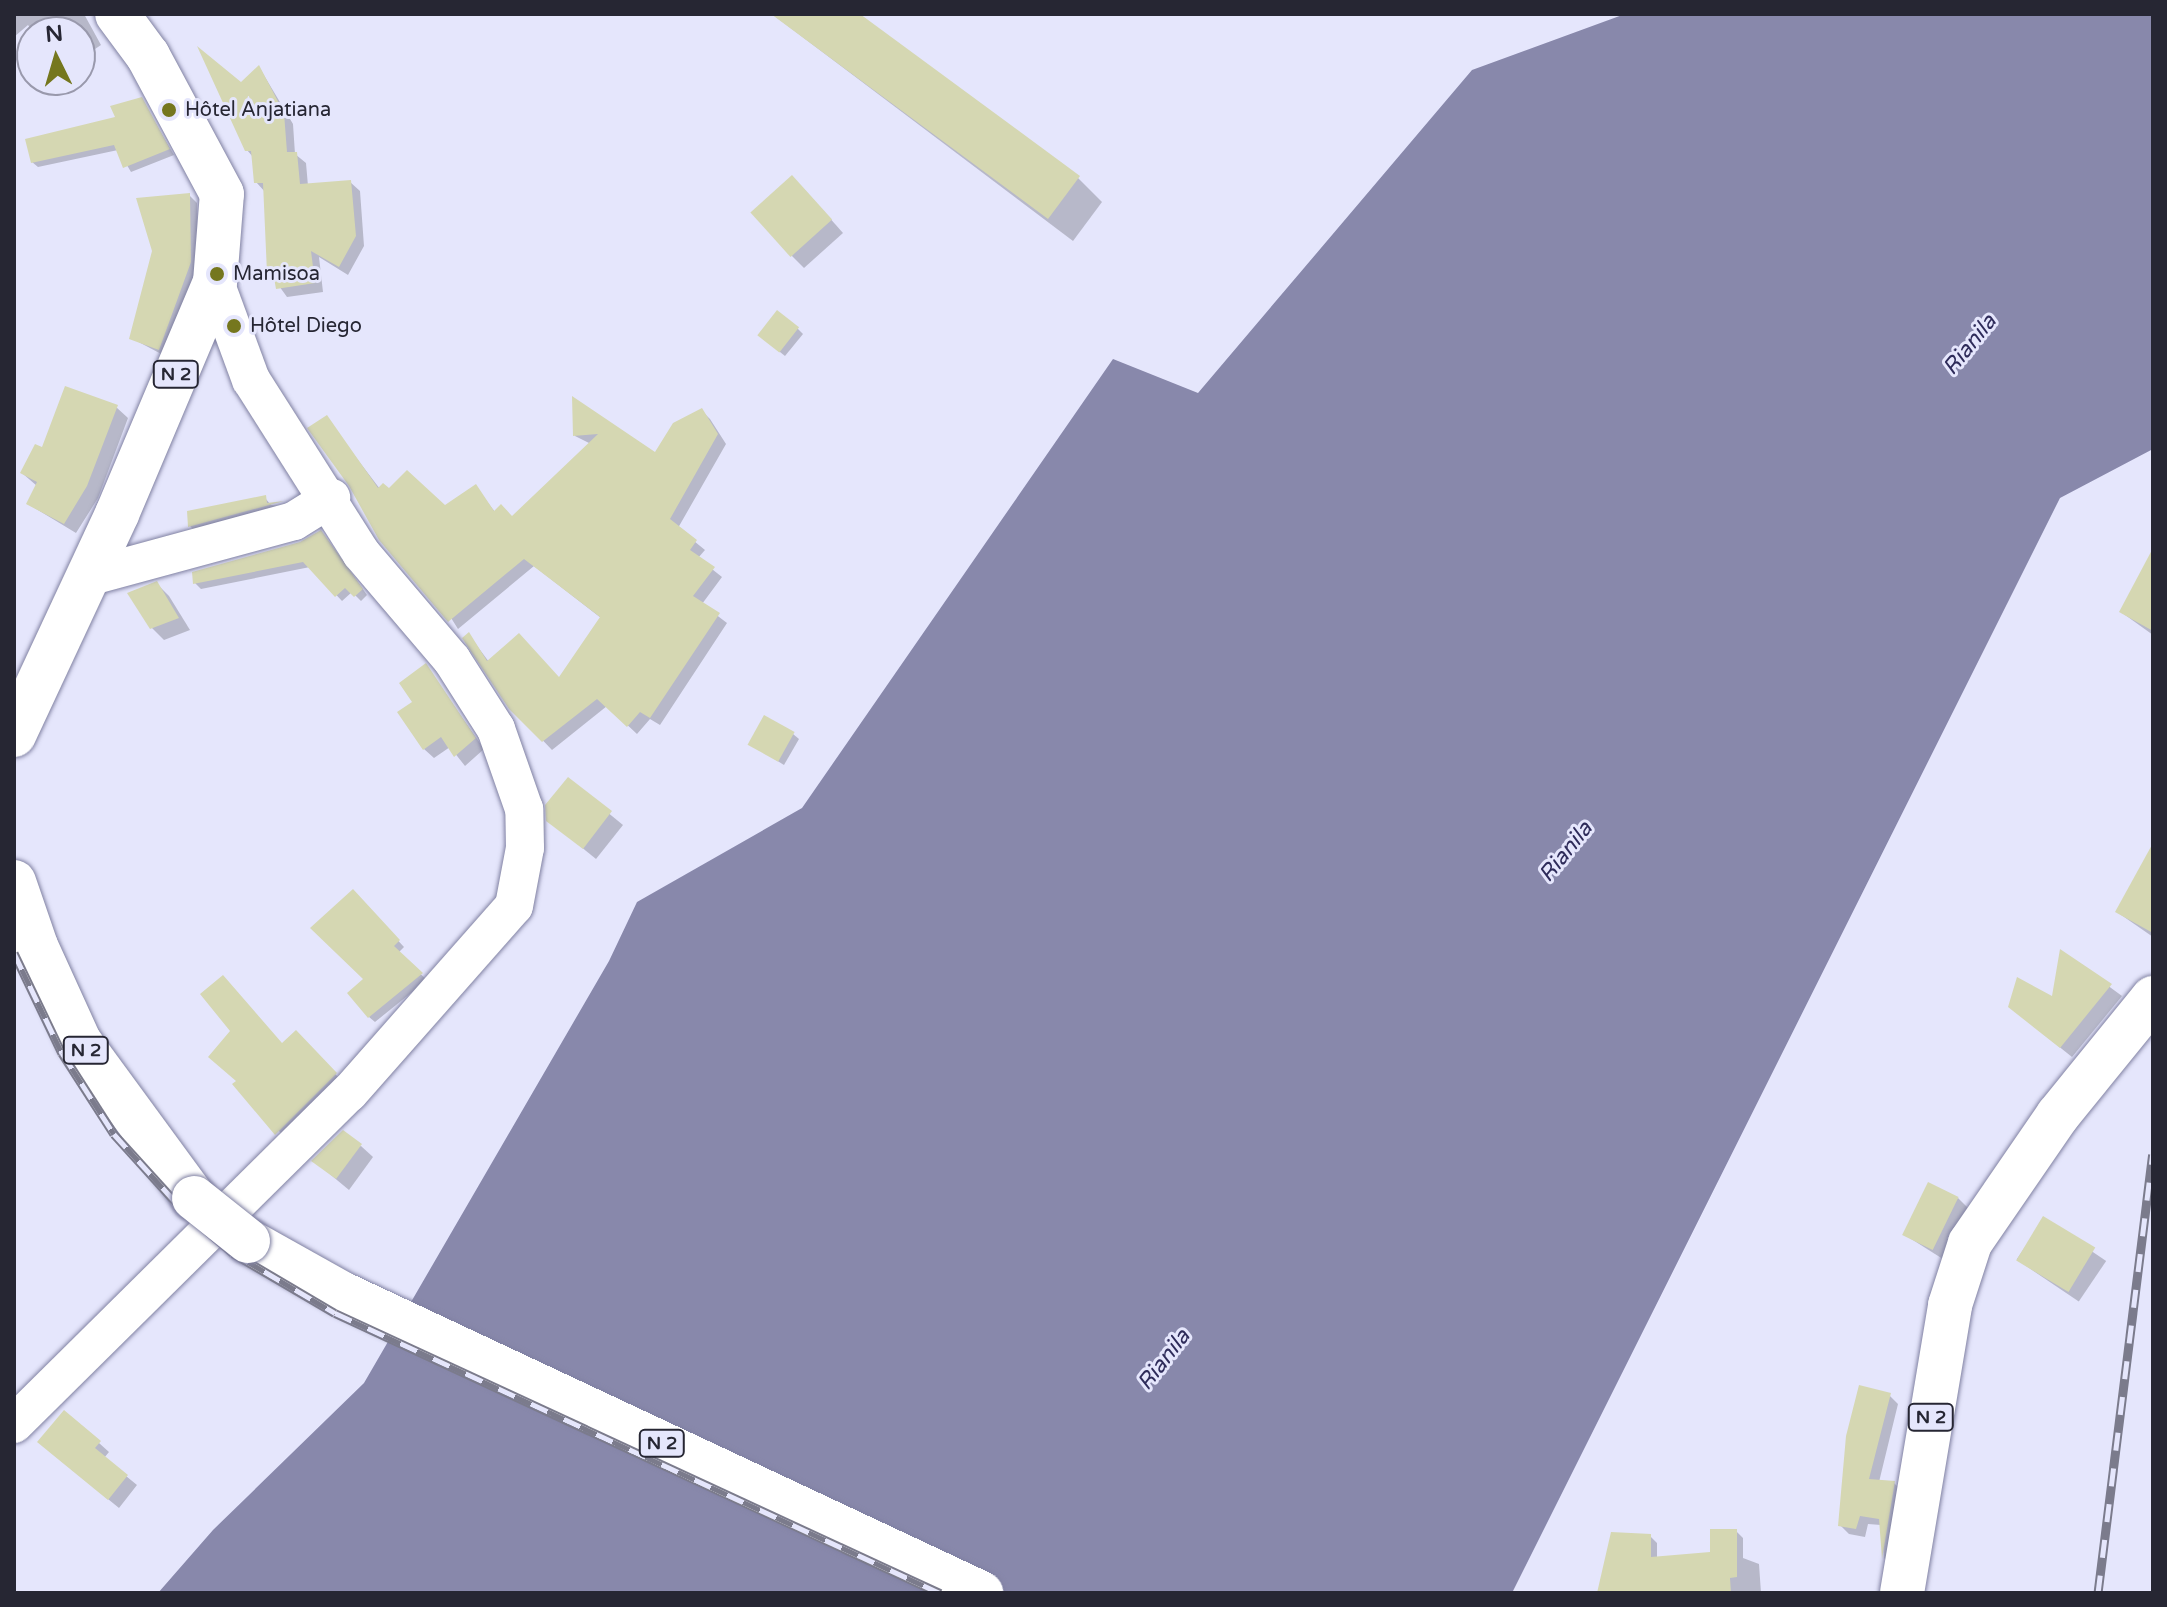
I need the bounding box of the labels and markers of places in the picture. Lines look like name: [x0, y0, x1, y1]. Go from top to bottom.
place label: Hôtel Anjatiana: [185, 98, 331, 122]
marker: Hôtel Anjatiana: [160, 101, 178, 119]
place label: Mamisoa: [233, 262, 320, 286]
marker: Mamisoa: [208, 265, 226, 283]
place label: Hôtel Diego: [250, 314, 362, 338]
marker: Hôtel Diego: [225, 317, 243, 335]

